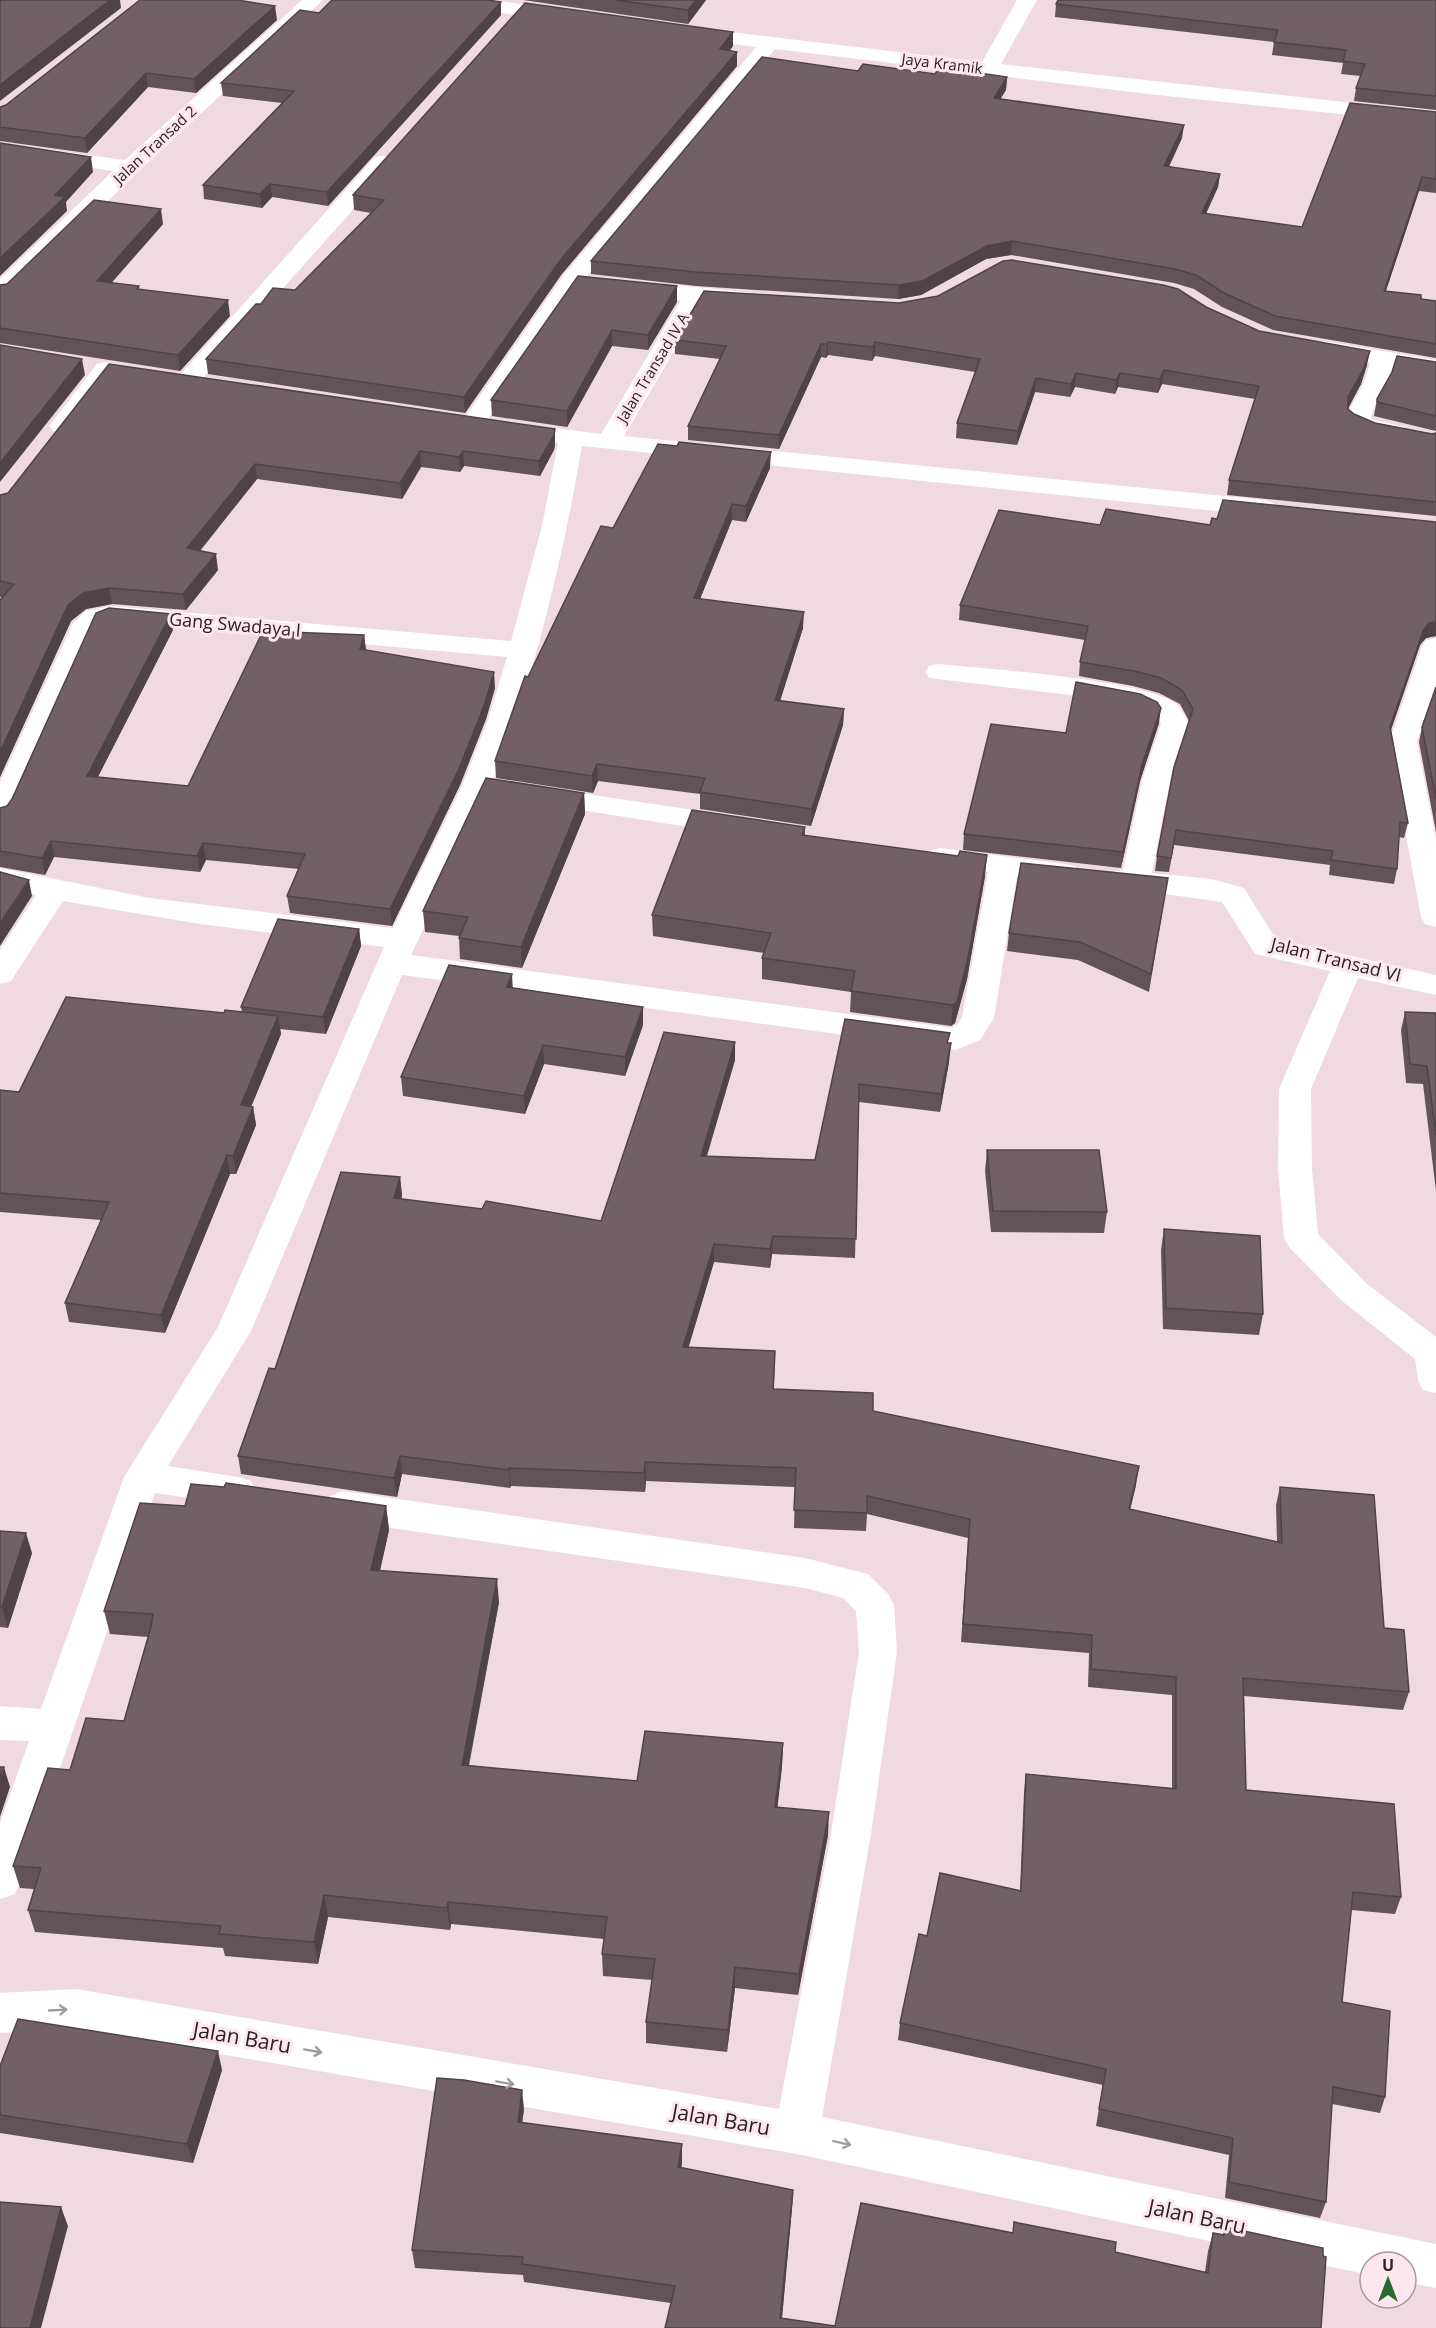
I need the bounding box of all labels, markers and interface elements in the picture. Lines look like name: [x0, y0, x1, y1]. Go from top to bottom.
street label: Jaya Kramik: [899, 48, 984, 78]
street label: Jalan Transad 2: [107, 101, 200, 189]
street label: Jalan Transad IV A: [610, 309, 693, 428]
street label: Gang Swadaya I: [168, 606, 302, 642]
street label: Jalan Transad VI: [1267, 931, 1404, 987]
one-way arrow: [48, 2004, 68, 2015]
street label: Jalan Baru: [189, 2014, 294, 2059]
one-way arrow: [302, 2045, 322, 2056]
one-way arrow: [495, 2078, 514, 2089]
street label: Jalan Baru: [668, 2096, 773, 2141]
one-way arrow: [831, 2138, 851, 2149]
street label: Jalan Baru: [1144, 2192, 1249, 2240]
north arrow: [1358, 2250, 1418, 2310]
text: U: [1382, 2254, 1394, 2276]

